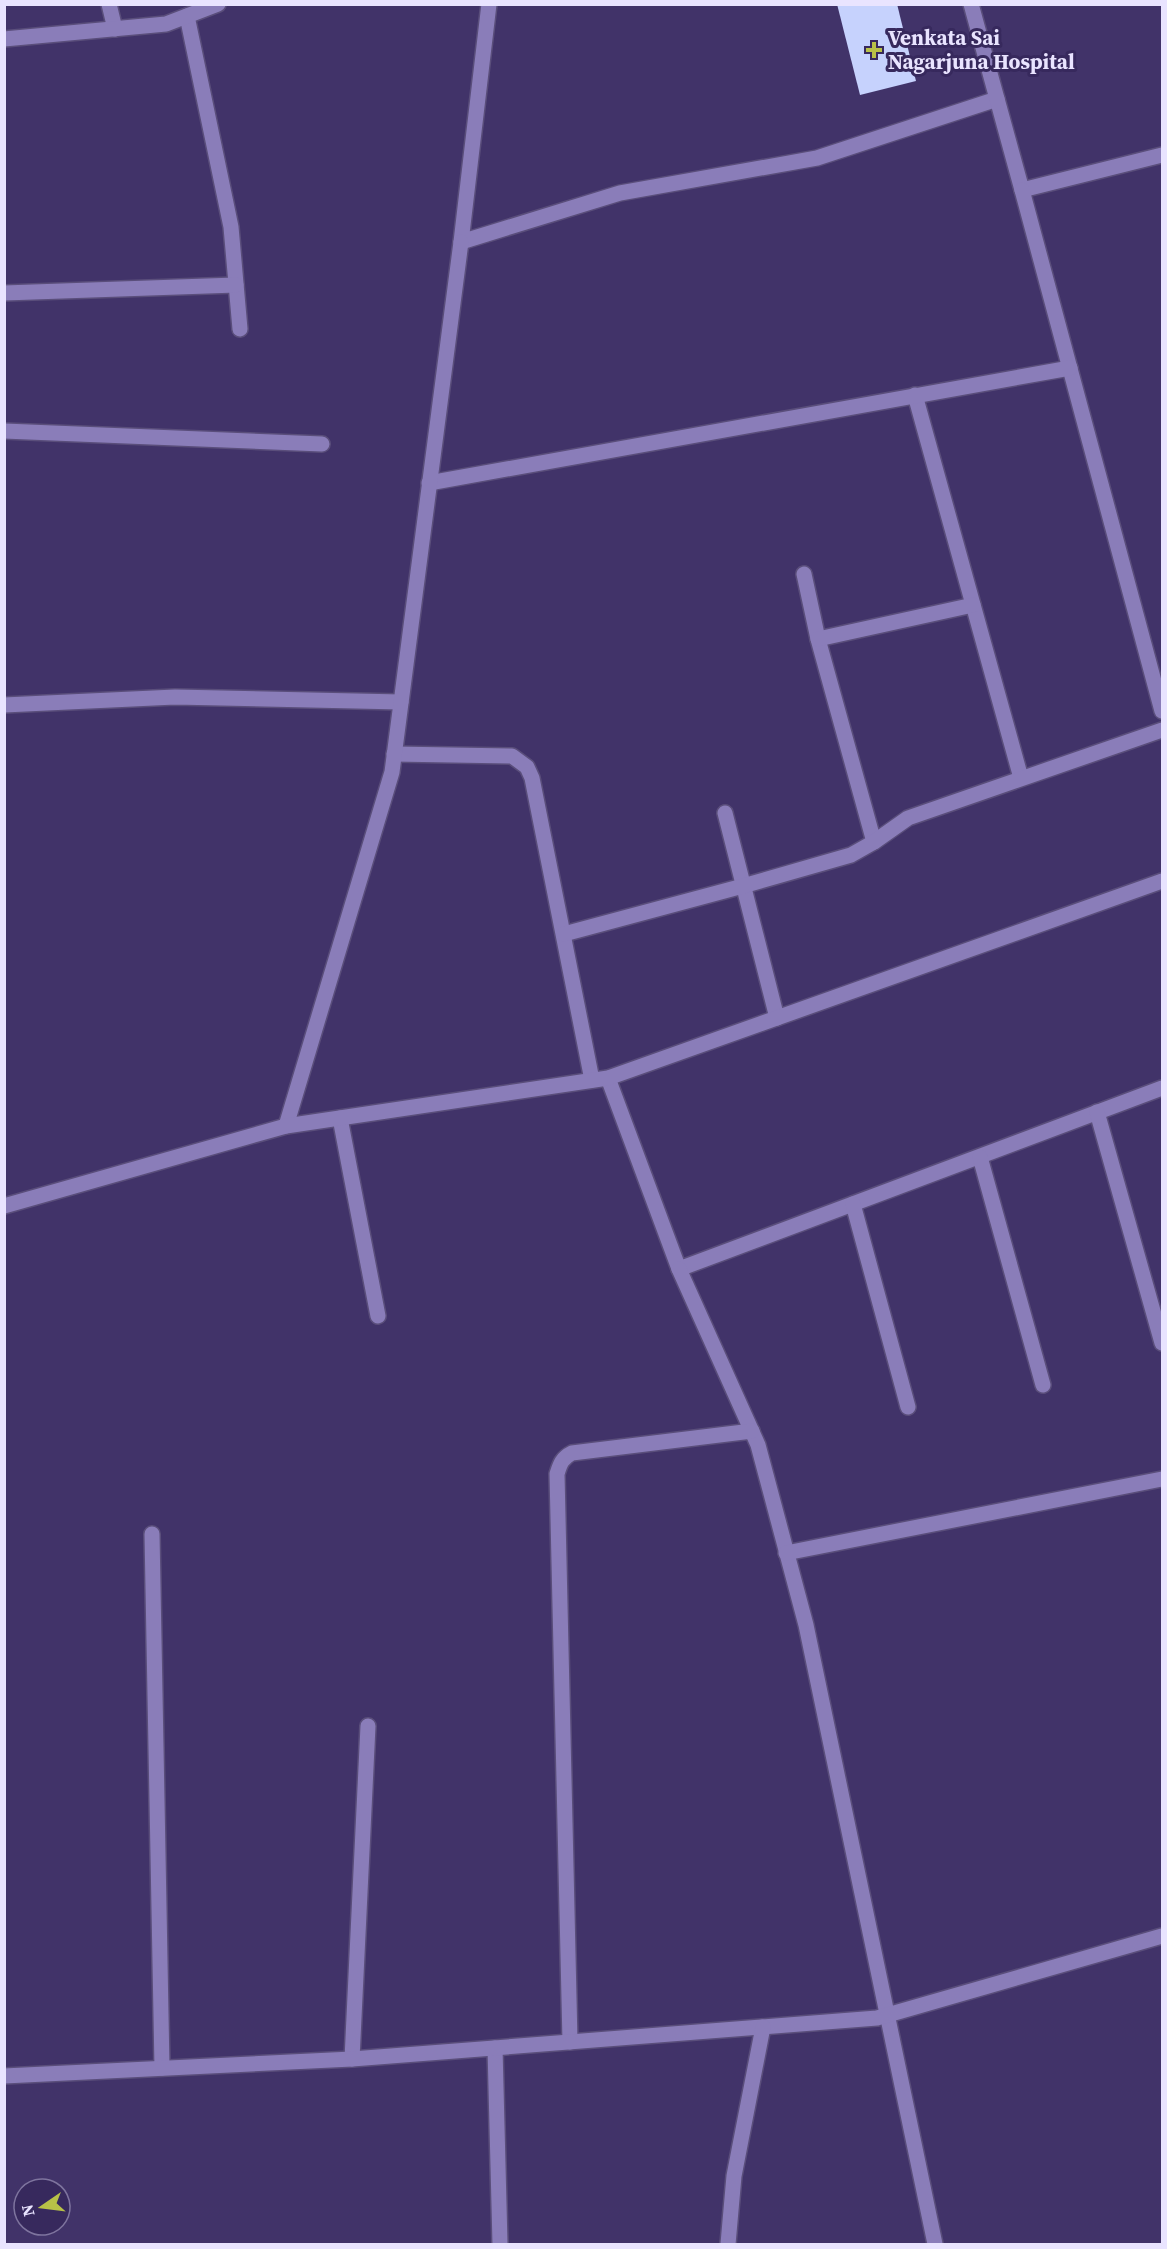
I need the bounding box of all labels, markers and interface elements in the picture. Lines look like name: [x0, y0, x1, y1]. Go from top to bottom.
place label: Venkata Sai Nagarjuna Hospital: [888, 23, 1075, 76]
marker: Venkata Sai Nagarjuna Hospital: [865, 41, 883, 59]
north arrow: [12, 2177, 72, 2237]
text: N: [15, 2202, 40, 2219]

